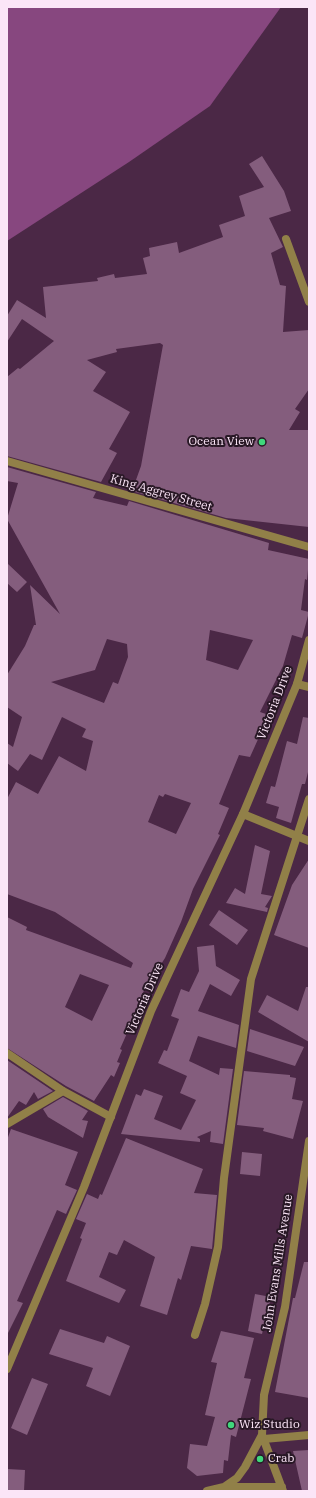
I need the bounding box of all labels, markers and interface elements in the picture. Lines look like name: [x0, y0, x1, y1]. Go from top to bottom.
place label: Ocean View: [189, 435, 254, 449]
marker: Ocean View: [257, 437, 267, 447]
street label: King Aggrey Street: [108, 472, 214, 514]
street label: Victoria Drive: [254, 664, 296, 742]
street label: Victoria Drive: [123, 961, 167, 1037]
street label: John Evans Mills Avenue: [260, 1193, 296, 1333]
place label: Wiz Studio: [239, 1418, 300, 1432]
marker: Wiz Studio: [226, 1420, 236, 1430]
place label: Crab: [268, 1452, 295, 1466]
marker: Crab: [255, 1454, 265, 1464]

